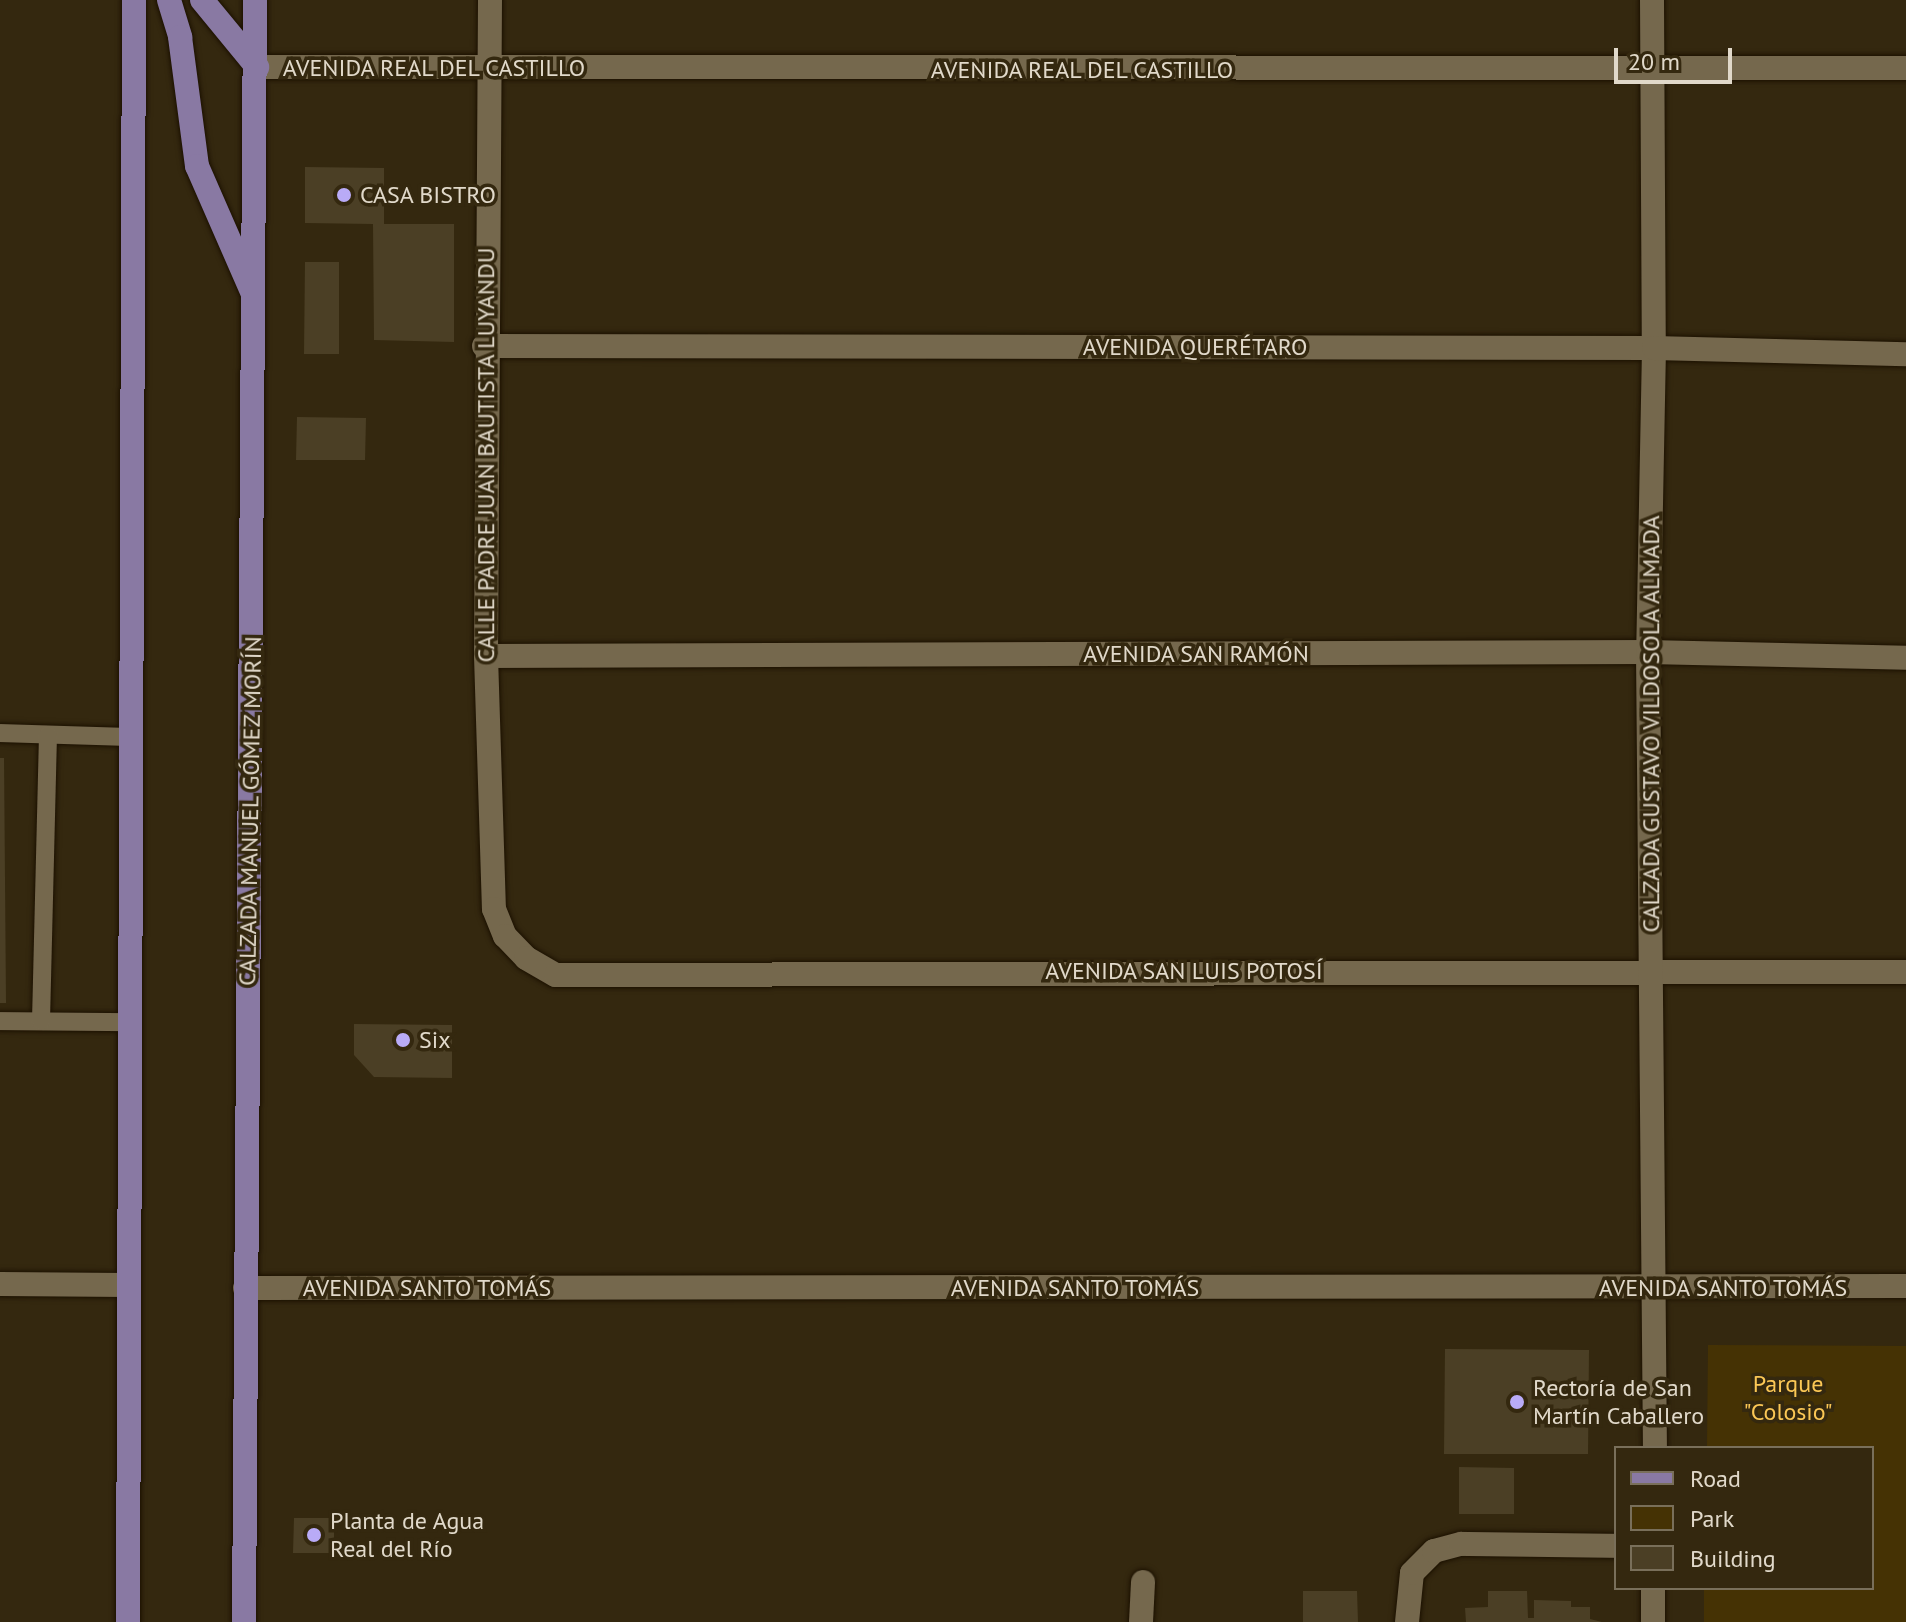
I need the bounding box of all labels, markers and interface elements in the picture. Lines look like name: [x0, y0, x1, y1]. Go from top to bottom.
scale bar: [1618, 32, 1736, 82]
text: 20 m: [1628, 46, 1680, 77]
street label: AVENIDA REAL DEL CASTILLO: [281, 54, 587, 82]
street label: AVENIDA REAL DEL CASTILLO: [929, 56, 1235, 84]
place label: CASA BISTRO: [360, 181, 497, 209]
marker: CASA BISTRO: [335, 186, 353, 204]
street label: CALLE PADRE JUAN BAUTISTA LUYANDU: [472, 247, 500, 663]
street label: AVENIDA QUERÉTARO: [1082, 333, 1308, 361]
street label: CALZADA GUSTAVO VILDOSOLA ALMADA: [1637, 514, 1665, 934]
street label: CALZADA MANUEL GÓMEZ MORÍN: [233, 634, 267, 988]
street label: AVENIDA SAN RAMÓN: [1083, 640, 1309, 668]
street label: AVENIDA SAN LUIS POTOSÍ: [1045, 957, 1323, 985]
place label: Six: [419, 1026, 451, 1054]
marker: Six: [394, 1031, 412, 1049]
street label: AVENIDA SANTO TOMÁS: [302, 1274, 552, 1302]
street label: AVENIDA SANTO TOMÁS: [950, 1274, 1200, 1302]
street label: AVENIDA SANTO TOMÁS: [1598, 1274, 1848, 1302]
park label: Parque "Colosio": [1744, 1370, 1832, 1426]
place label: Rectoría de San Martín Caballero: [1533, 1374, 1704, 1430]
marker: Rectoría de San Martín Caballero: [1508, 1393, 1526, 1411]
legend: [1614, 1446, 1874, 1590]
text: Road: [1690, 1463, 1741, 1494]
text: Park: [1690, 1503, 1734, 1534]
place label: Planta de Agua Real del Río: [330, 1507, 485, 1563]
marker: Planta de Agua Real del Río: [305, 1526, 323, 1544]
text: Building: [1690, 1543, 1776, 1574]

